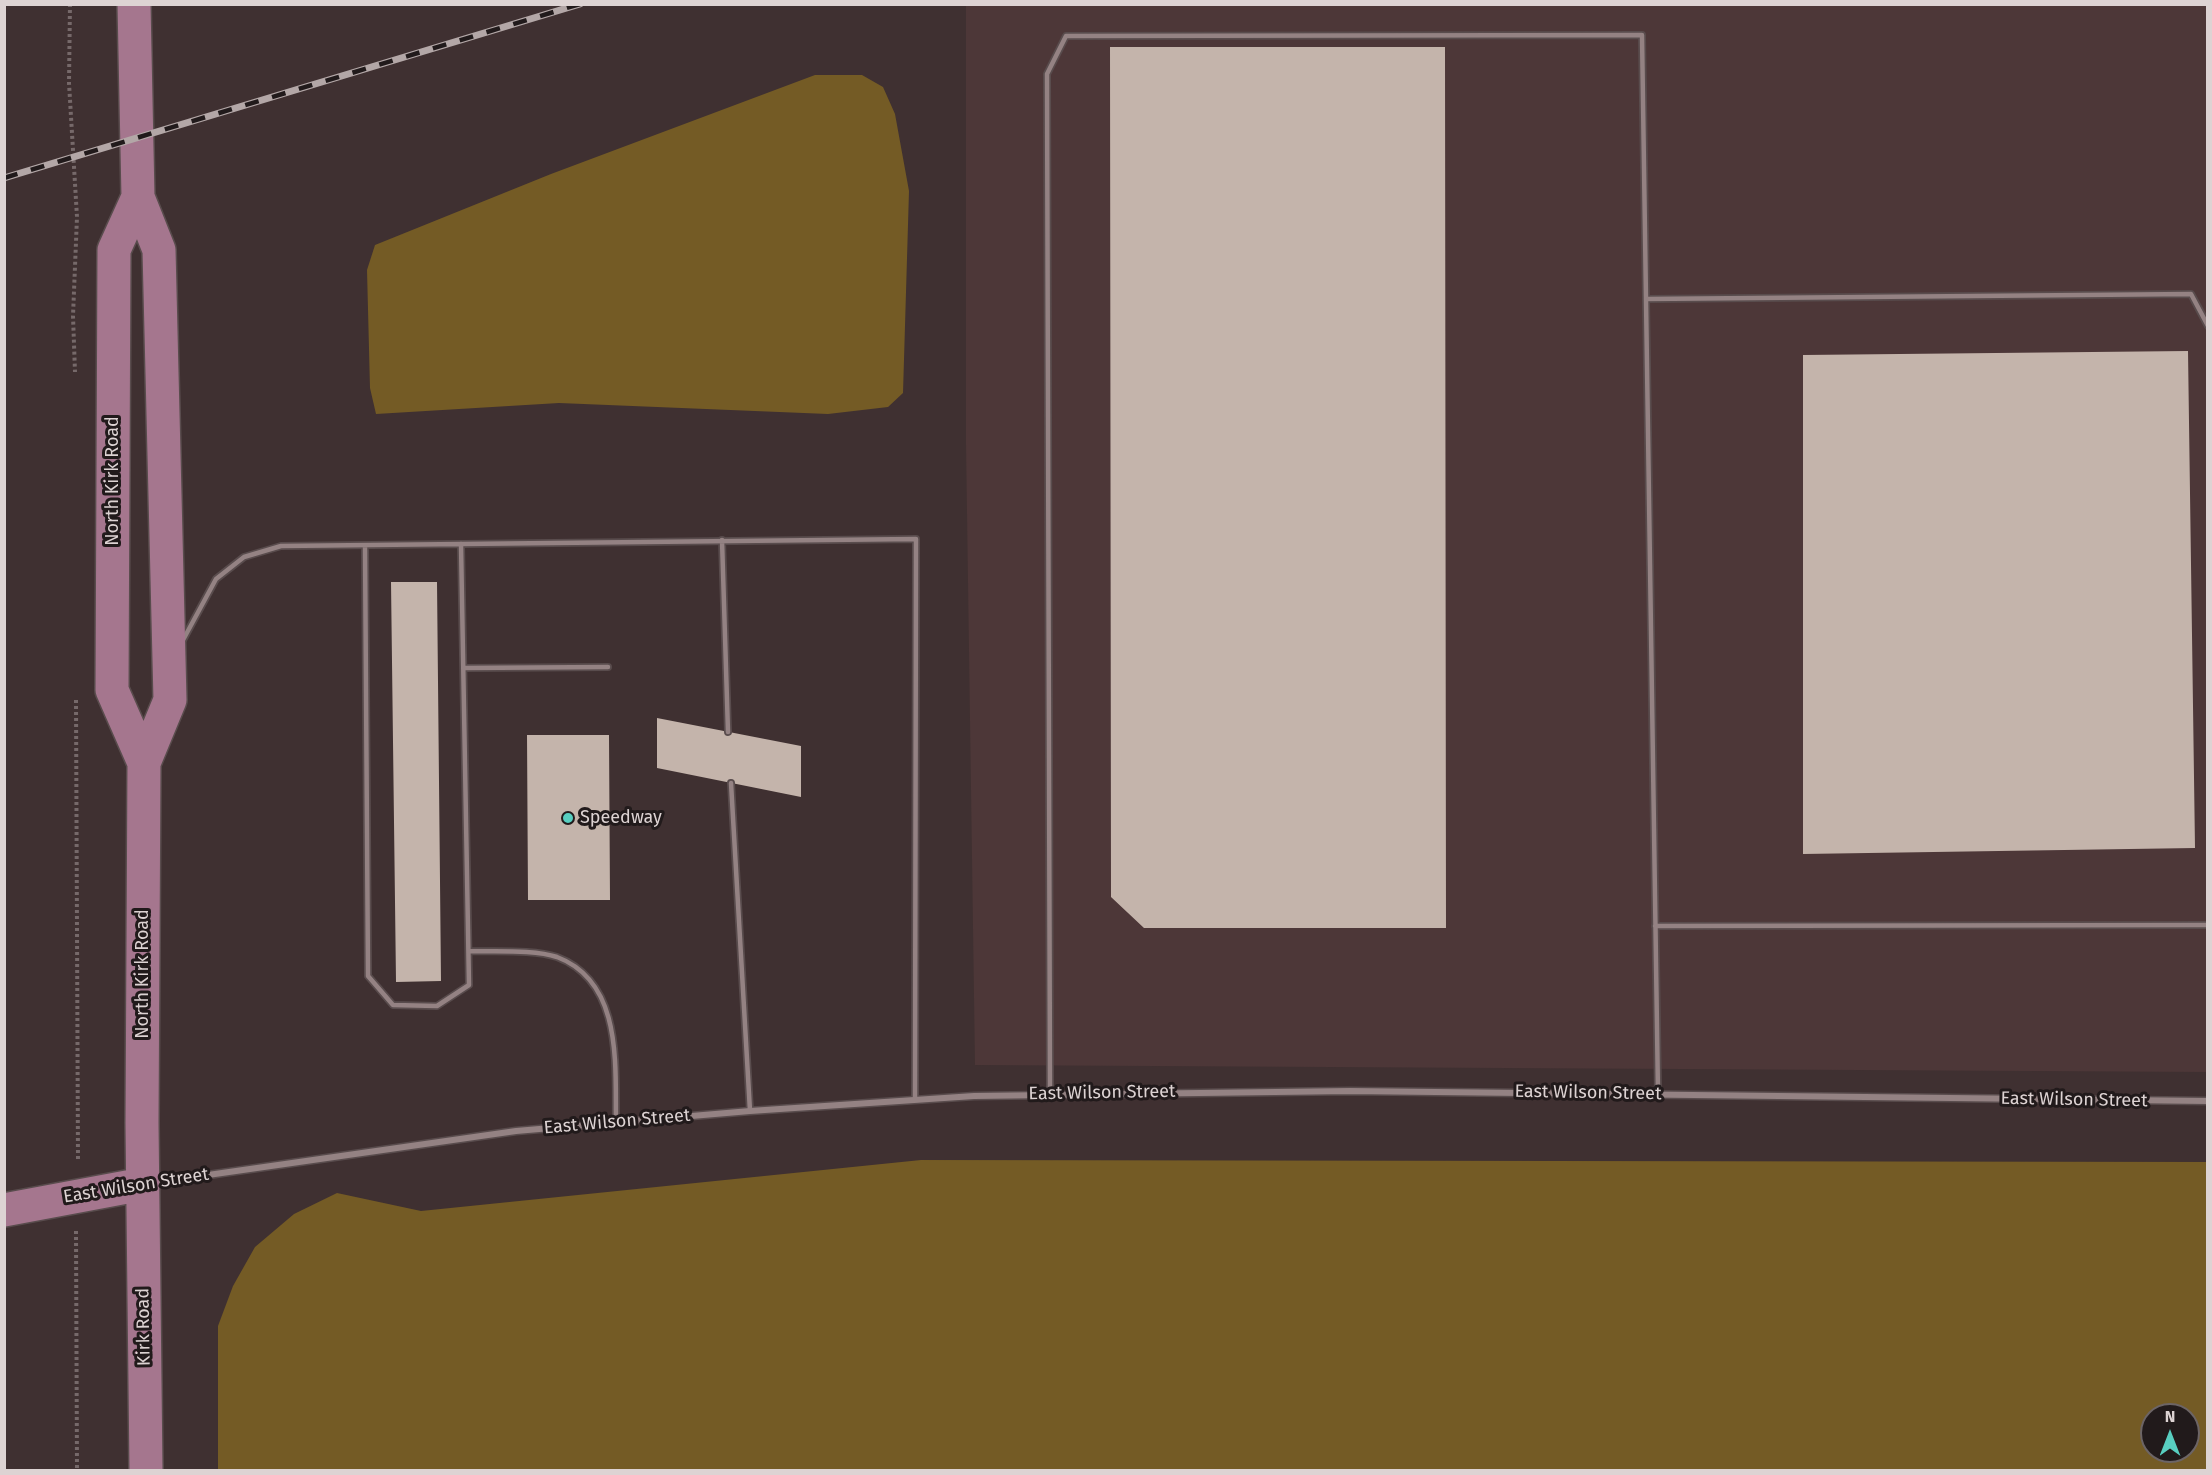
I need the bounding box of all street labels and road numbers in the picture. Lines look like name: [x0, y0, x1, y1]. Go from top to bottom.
street label: North Kirk Road: [102, 416, 124, 546]
street label: North Kirk Road: [132, 909, 154, 1039]
street label: East Wilson Street: [1028, 1081, 1176, 1105]
street label: East Wilson Street: [1514, 1081, 1662, 1105]
street label: East Wilson Street: [2000, 1088, 2148, 1112]
street label: East Wilson Street: [543, 1105, 691, 1139]
street label: East Wilson Street: [62, 1164, 210, 1208]
street label: Kirk Road: [133, 1288, 155, 1366]

